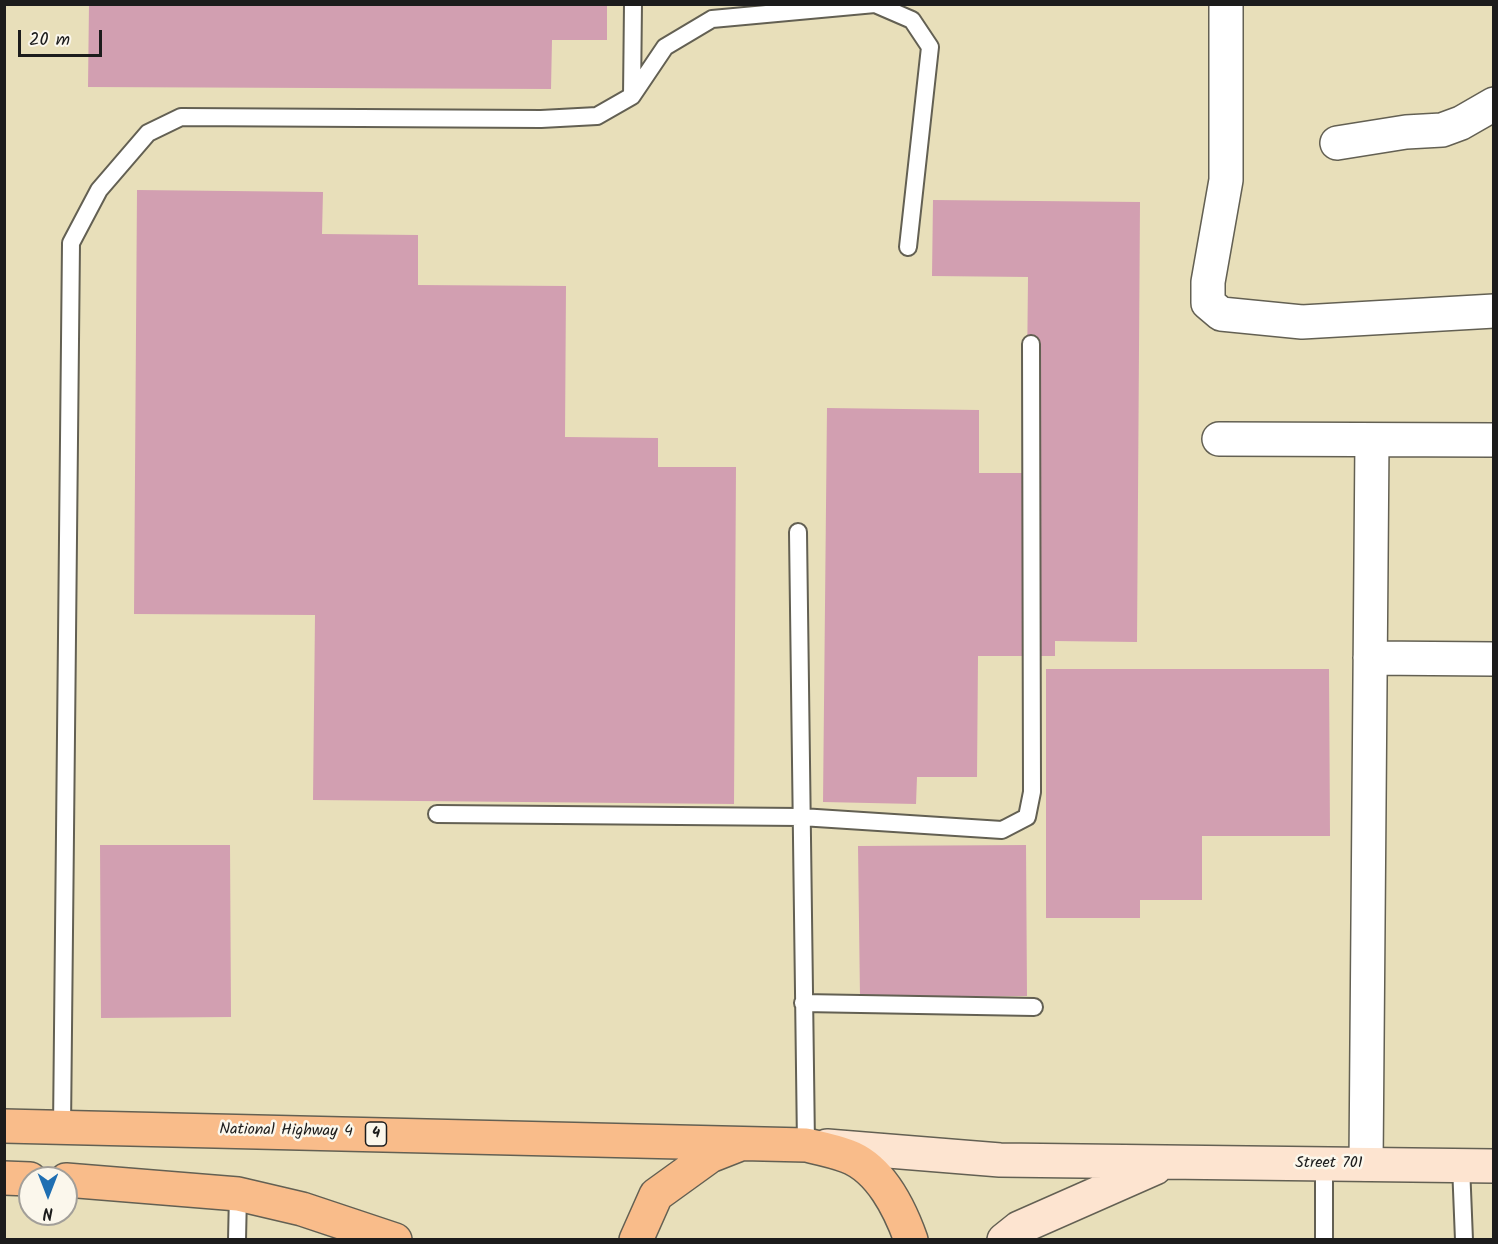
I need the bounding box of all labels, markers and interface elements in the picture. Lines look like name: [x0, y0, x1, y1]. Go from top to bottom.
scale bar: [21, 18, 105, 56]
text: 20 m: [29, 26, 70, 55]
street label: National Highway 4: [219, 1121, 353, 1143]
road number: 4: [366, 1122, 386, 1146]
street label: Street 701: [1295, 1154, 1363, 1174]
north arrow: [18, 1166, 78, 1226]
text: N: [43, 1200, 53, 1225]

